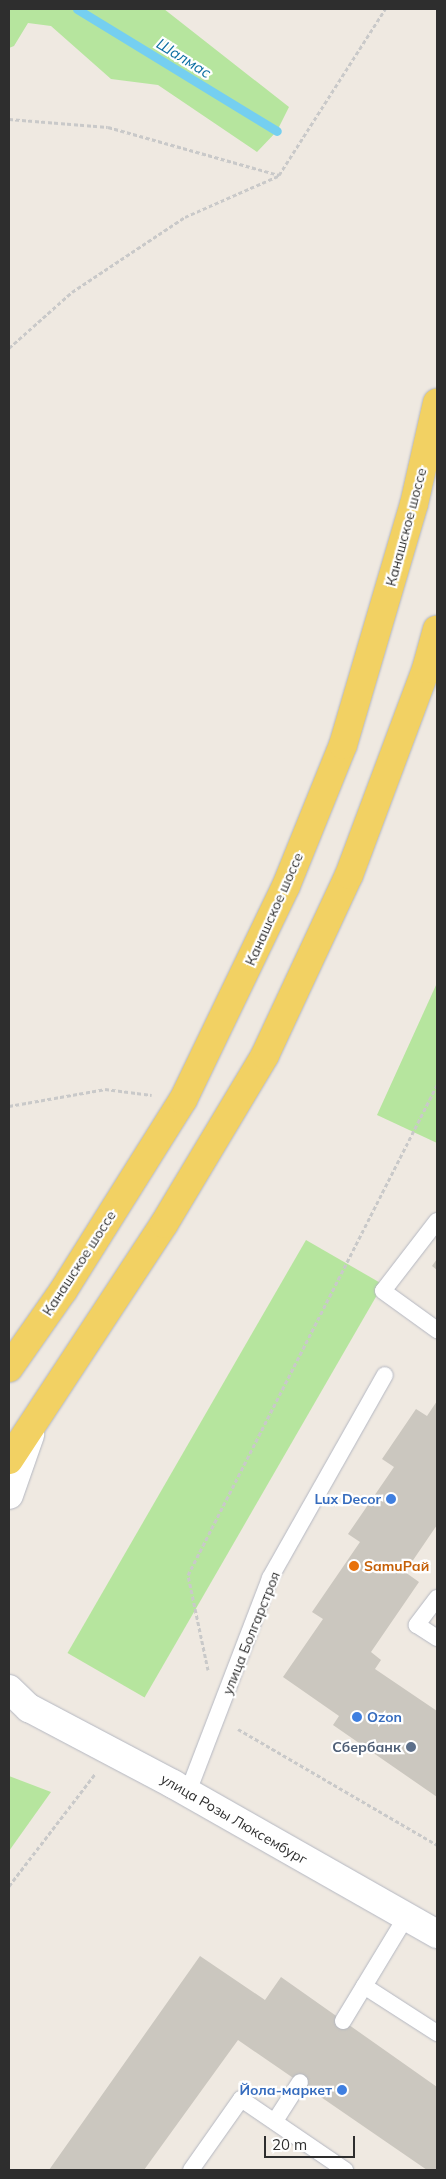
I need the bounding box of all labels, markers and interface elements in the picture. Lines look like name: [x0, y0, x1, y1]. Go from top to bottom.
water label: Шалмас: [153, 34, 215, 82]
street label: Канашское шоссе: [382, 466, 430, 588]
street label: Канашское шоссе: [242, 850, 306, 968]
street label: Канашское шоссе: [39, 1207, 119, 1319]
place label: Lux Decor: [314, 1491, 381, 1507]
marker: Lux Decor: [385, 1493, 397, 1505]
place label: SamuРай: [364, 1558, 429, 1574]
marker: SamuРай: [348, 1560, 360, 1572]
street label: улица Болгарстроя: [219, 1569, 283, 1697]
place label: Ozon: [367, 1709, 402, 1725]
marker: Ozon: [351, 1711, 363, 1723]
place label: Сбербанк: [332, 1739, 401, 1755]
marker: Сбербанк: [405, 1741, 417, 1753]
street label: улица Розы Люксембург: [158, 1770, 310, 1868]
place label: Йола-маркет: [239, 2082, 332, 2098]
marker: Йола-маркет: [336, 2084, 348, 2096]
scale bar: [266, 2126, 357, 2158]
text: 20 m: [272, 2135, 307, 2154]

